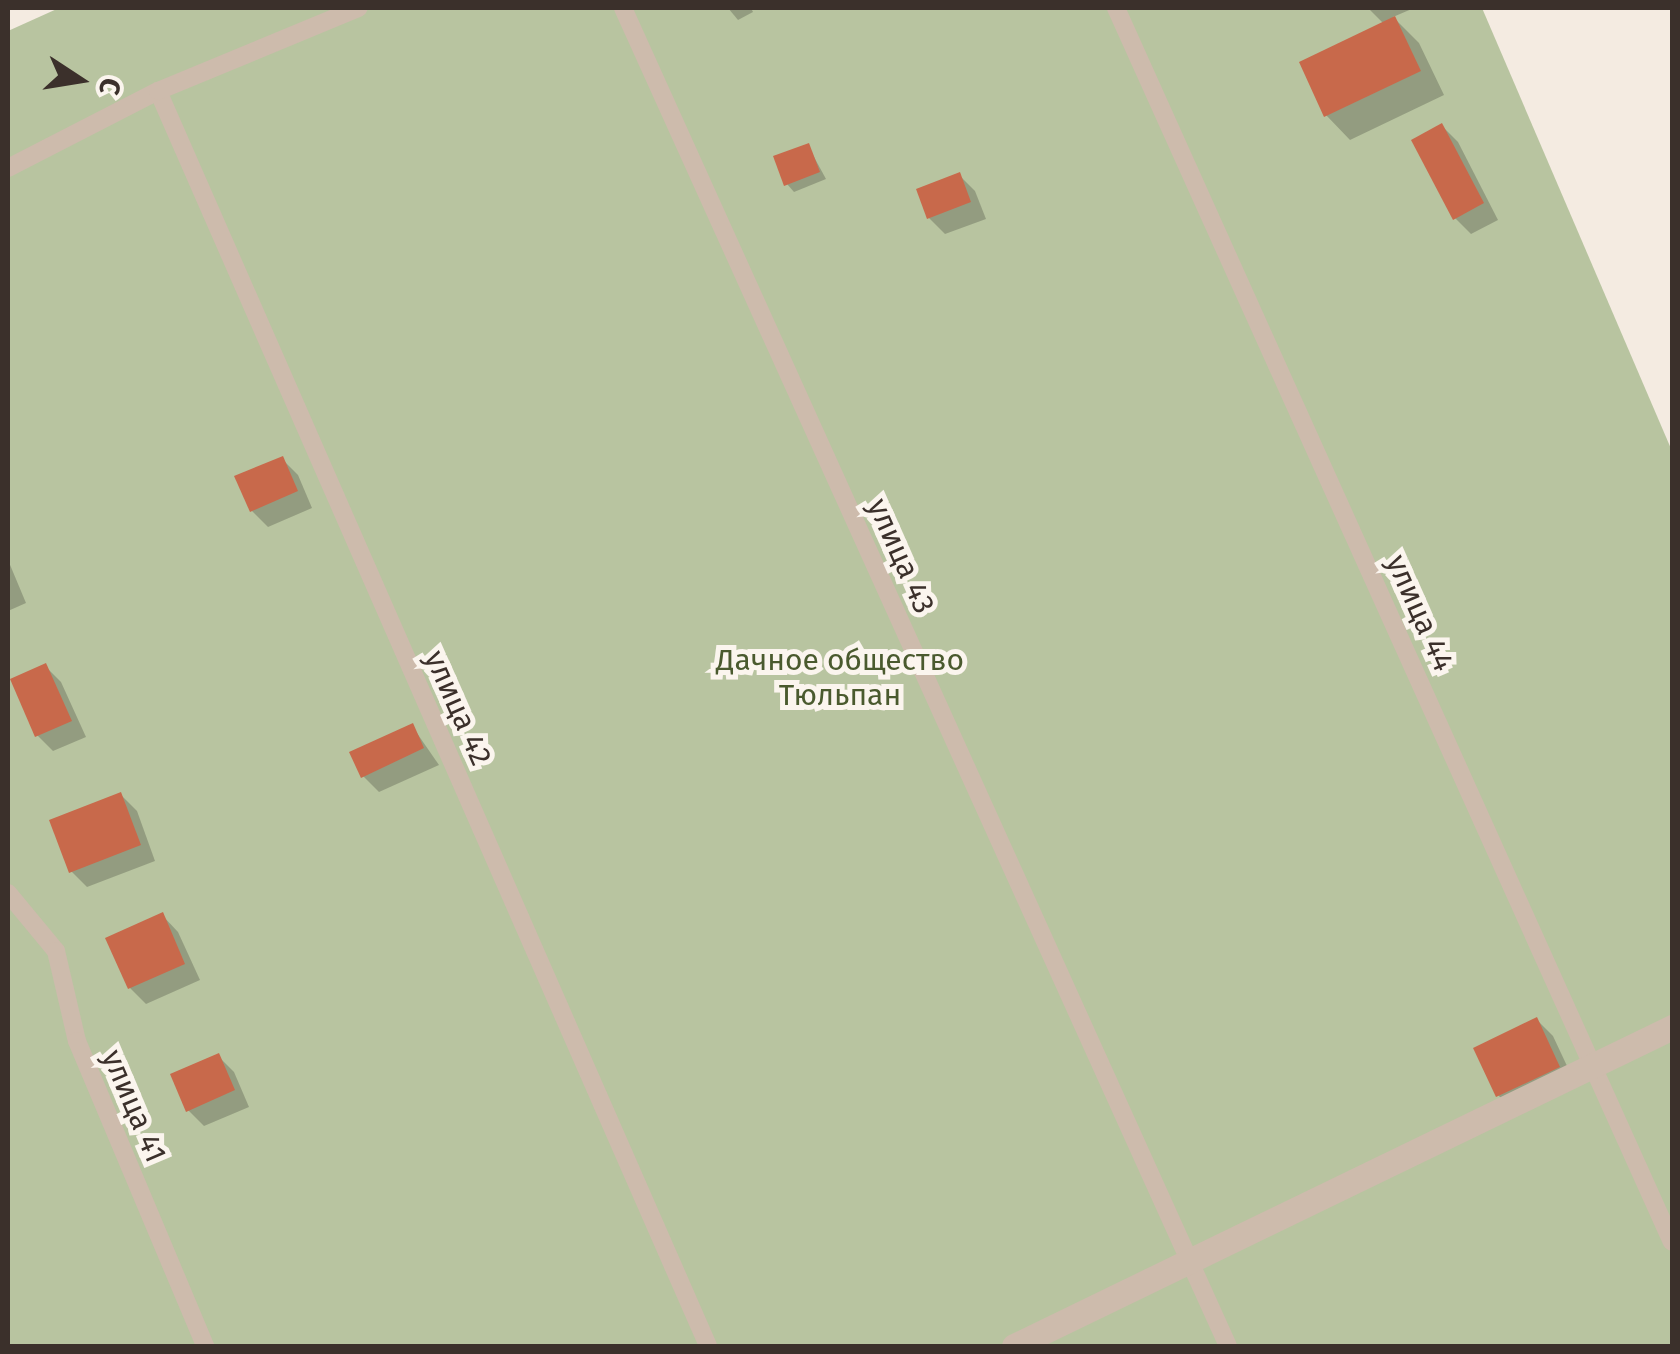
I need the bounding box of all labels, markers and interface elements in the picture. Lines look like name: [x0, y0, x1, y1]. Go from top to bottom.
north arrow: [30, 30, 130, 130]
text: С: [92, 75, 128, 98]
street label: улица 43: [860, 493, 942, 619]
street label: улица 44: [1378, 549, 1462, 677]
park label: Дачное общество Тюльпан: [716, 642, 964, 712]
street label: улица 42: [417, 645, 499, 771]
street label: улица 41: [94, 1044, 174, 1168]

